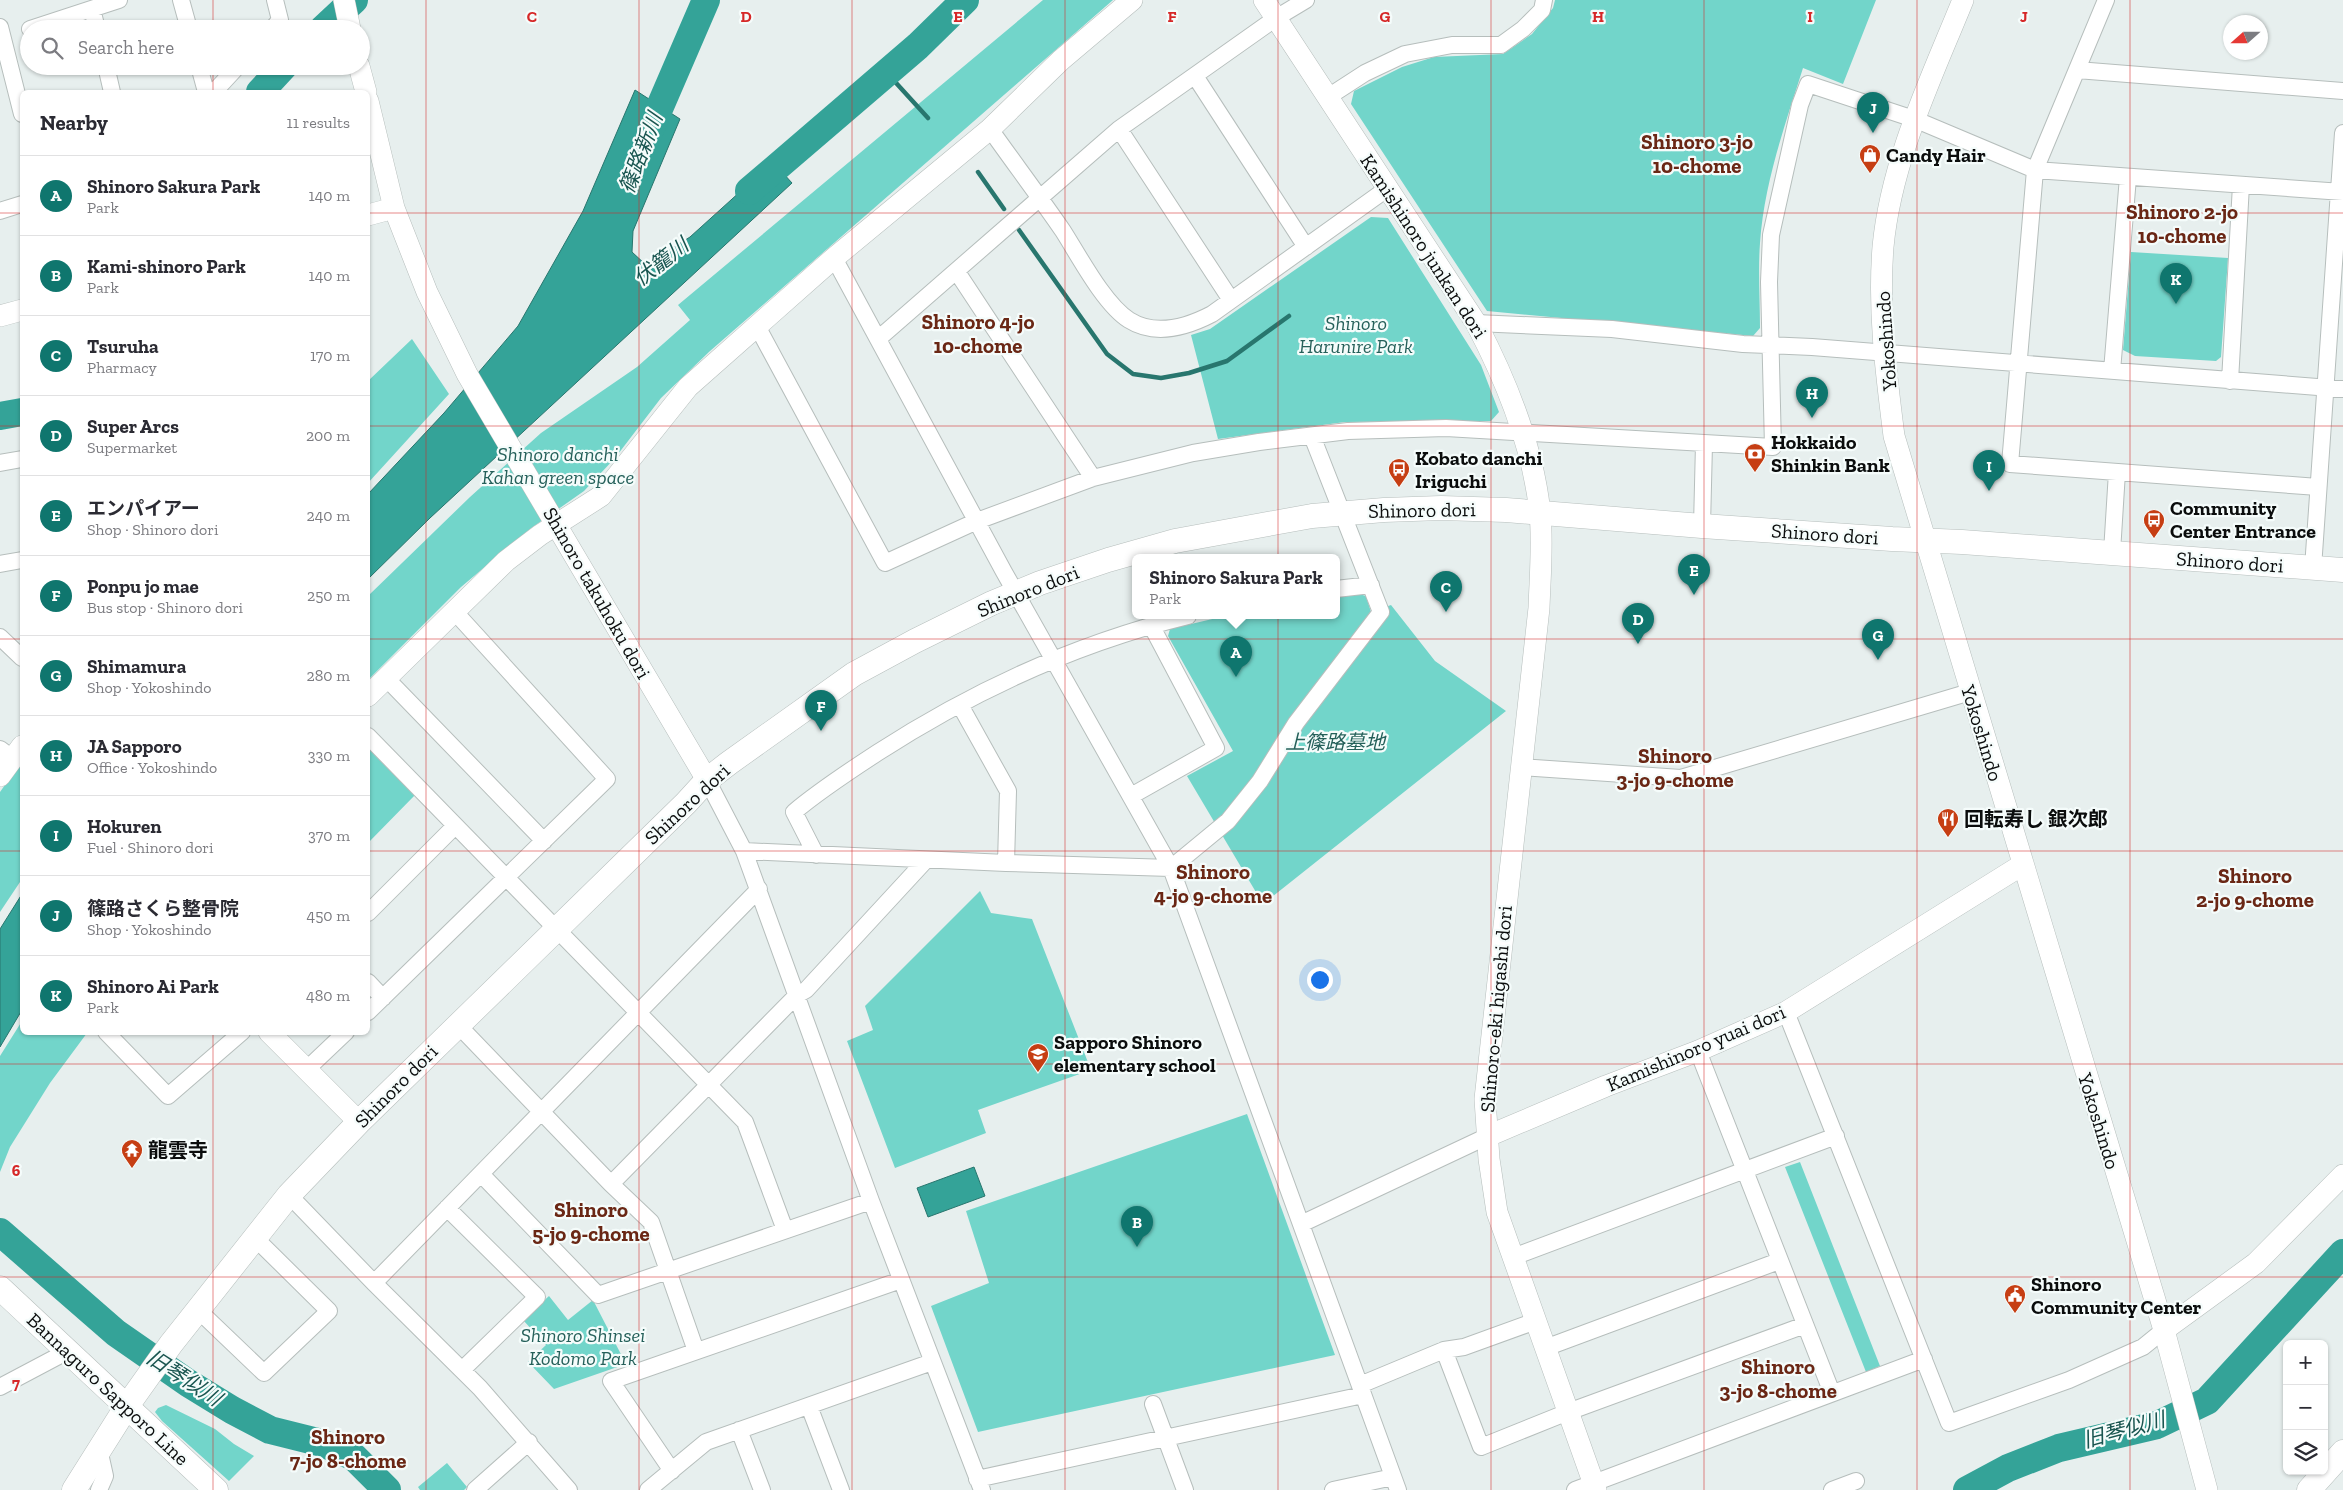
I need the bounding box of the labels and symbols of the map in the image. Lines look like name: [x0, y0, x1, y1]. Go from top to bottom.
text: C: [527, 7, 537, 26]
text: D: [740, 7, 752, 26]
text: E: [953, 7, 963, 26]
text: F: [1167, 7, 1177, 26]
text: G: [1380, 7, 1391, 26]
text: H: [1592, 7, 1604, 26]
text: I: [1807, 7, 1813, 26]
text: J: [2020, 7, 2028, 26]
north arrow: [2223, 15, 2268, 60]
pin: J: [1857, 92, 1889, 133]
water label: 篠路新川: [614, 107, 668, 197]
district label: Shinoro 3-jo 10-chome: [1641, 129, 1753, 178]
shop icon: Candy Hair: [1858, 143, 1882, 174]
place label: Candy Hair: [1886, 143, 1986, 167]
street label: Kamishinoro junkan dori: [1355, 149, 1493, 343]
district label: Shinoro 2-jo 10-chome: [2126, 199, 2238, 248]
water label: 伏籠川: [628, 231, 695, 291]
pin: K: [2160, 263, 2192, 304]
street label: Yokoshindo: [1871, 291, 1902, 392]
district label: Shinoro 4-jo 10-chome: [922, 309, 1034, 358]
park label: Shinoro Harunire Park: [1299, 311, 1413, 358]
pin: H: [1796, 377, 1828, 418]
place label: Hokkaido Shinkin Bank: [1771, 430, 1890, 477]
park label: Shinoro danchi Kahan green space: [482, 442, 634, 489]
bank icon: Hokkaido Shinkin Bank: [1743, 442, 1767, 473]
place label: Kobato danchi Iriguchi: [1415, 446, 1542, 493]
pin: I: [1973, 450, 2005, 491]
bus stop icon: Kobato danchi Iriguchi: [1387, 457, 1411, 488]
place label: Community Center Entrance: [2170, 496, 2316, 543]
street label: Shinoro dori: [1368, 497, 1476, 523]
street label: Shinoro takuhoku dori: [538, 503, 656, 683]
bus stop icon: Community Center Entrance: [2142, 508, 2166, 539]
street label: Shinoro dori: [1770, 518, 1880, 550]
street label: Shinoro dori: [2175, 546, 2285, 578]
pin: E: [1678, 554, 1710, 595]
street label: Shinoro dori: [974, 560, 1083, 622]
pin: C: [1430, 571, 1462, 612]
pin: D: [1622, 603, 1654, 644]
pin: G: [1862, 619, 1894, 660]
pin: A: [1220, 636, 1252, 677]
street label: Yokoshindo: [1956, 681, 2008, 784]
pin: F: [805, 690, 837, 731]
park label: 上篠路墓地: [1285, 730, 1387, 754]
district label: Shinoro 3-jo 9-chome: [1616, 743, 1734, 792]
street label: Shinoro dori: [639, 758, 735, 849]
restaurant icon: 回転寿し 銀次郎: [1936, 807, 1960, 838]
place label: 回転寿し 銀次郎: [1964, 807, 2108, 831]
district label: Shinoro 4-jo 9-chome: [1154, 859, 1272, 908]
district label: Shinoro 2-jo 9-chome: [2196, 863, 2314, 912]
street label: Shinoro-eki higashi dori: [1475, 904, 1517, 1113]
your location: [1307, 967, 1333, 993]
street label: Kamishinoro yuai dori: [1603, 999, 1789, 1097]
place label: Sapporo Shinoro elementary school: [1054, 1030, 1216, 1077]
street label: Shinoro dori: [349, 1039, 443, 1133]
school or university icon: Sapporo Shinoro elementary school: [1026, 1042, 1050, 1073]
street label: Yokoshindo: [2073, 1069, 2125, 1172]
temple icon: 龍雲寺: [120, 1138, 144, 1169]
place label: 龍雲寺: [148, 1138, 208, 1162]
text: 6: [12, 1161, 21, 1180]
district label: Shinoro 5-jo 9-chome: [532, 1197, 650, 1246]
pin: B: [1121, 1206, 1153, 1247]
place label: Shinoro Community Center: [2031, 1272, 2202, 1319]
public building icon: Shinoro Community Center: [2003, 1283, 2027, 1314]
street label: Bannaguro Sapporo Line: [22, 1308, 194, 1470]
park label: Shinoro Shinsei Kodomo Park: [521, 1323, 645, 1370]
water label: 旧琴似川: [142, 1344, 228, 1412]
district label: Shinoro 3-jo 8-chome: [1719, 1354, 1837, 1403]
text: 7: [12, 1374, 20, 1393]
water label: 旧琴似川: [2080, 1406, 2170, 1452]
district label: Shinoro 7-jo 8-chome: [290, 1424, 406, 1473]

